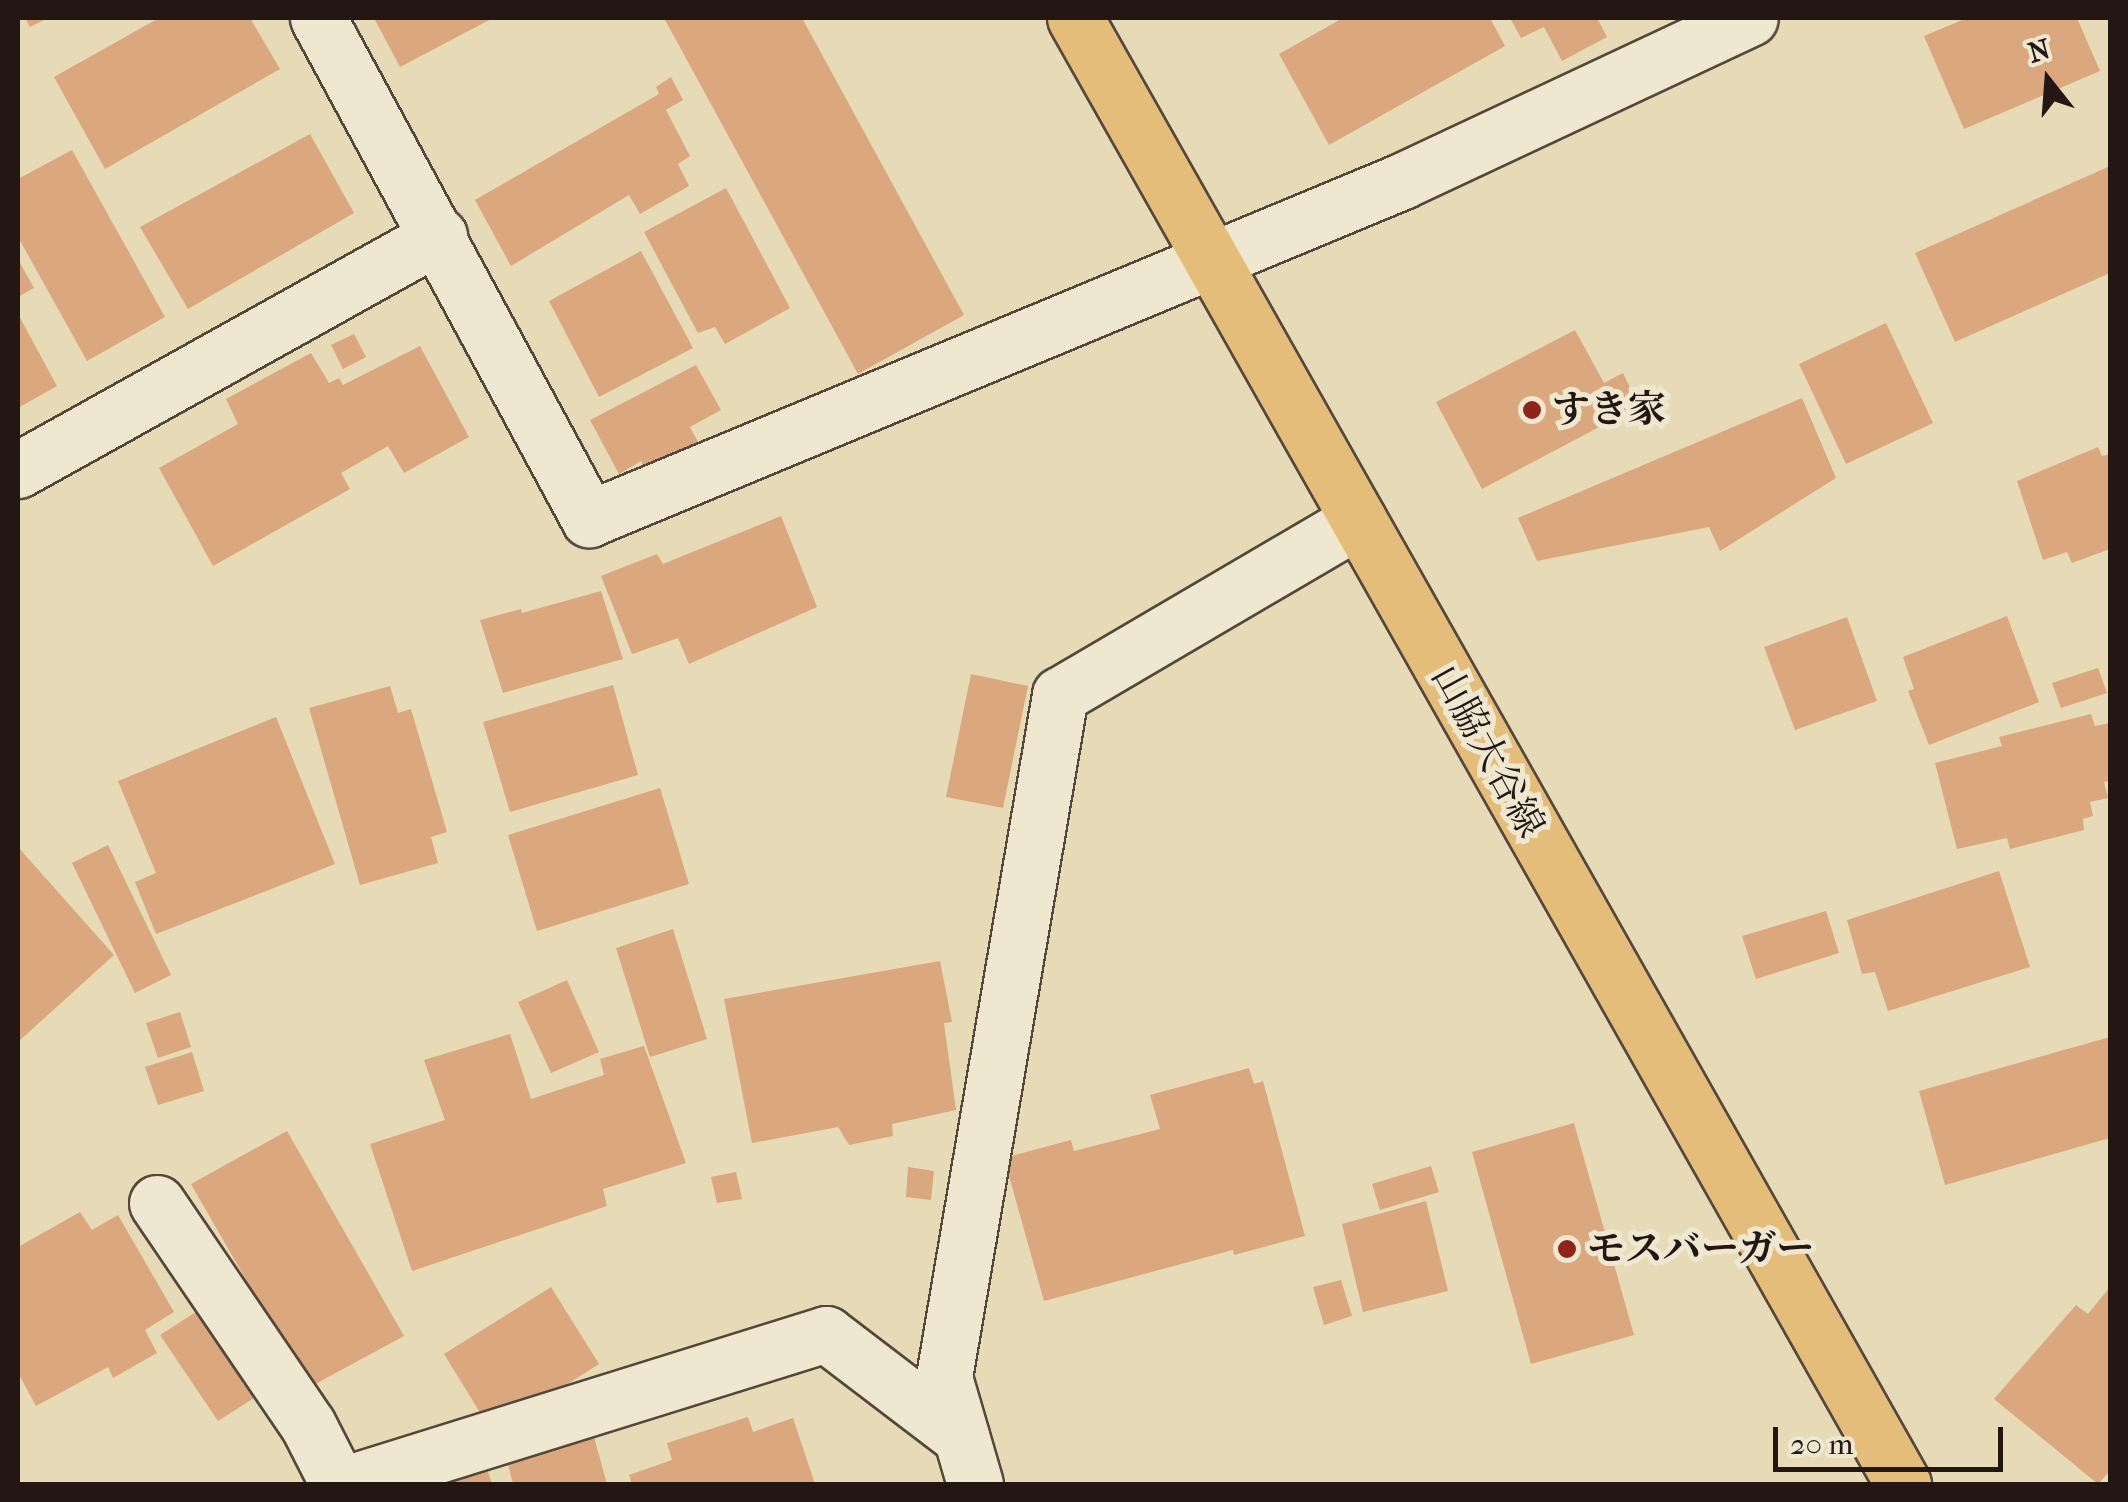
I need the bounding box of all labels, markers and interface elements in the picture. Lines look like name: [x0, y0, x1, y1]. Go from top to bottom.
north arrow: [1998, 30, 2098, 130]
text: N: [2024, 32, 2054, 70]
place label: すき家: [1552, 387, 1666, 433]
marker: すき家: [1521, 399, 1543, 421]
street label: 山脇大谷線: [1422, 657, 1554, 845]
place label: モスバーガー: [1587, 1226, 1815, 1272]
marker: モスバーガー: [1556, 1238, 1578, 1260]
scale bar: [1778, 1407, 2008, 1469]
text: 20 m: [1790, 1427, 1853, 1462]

